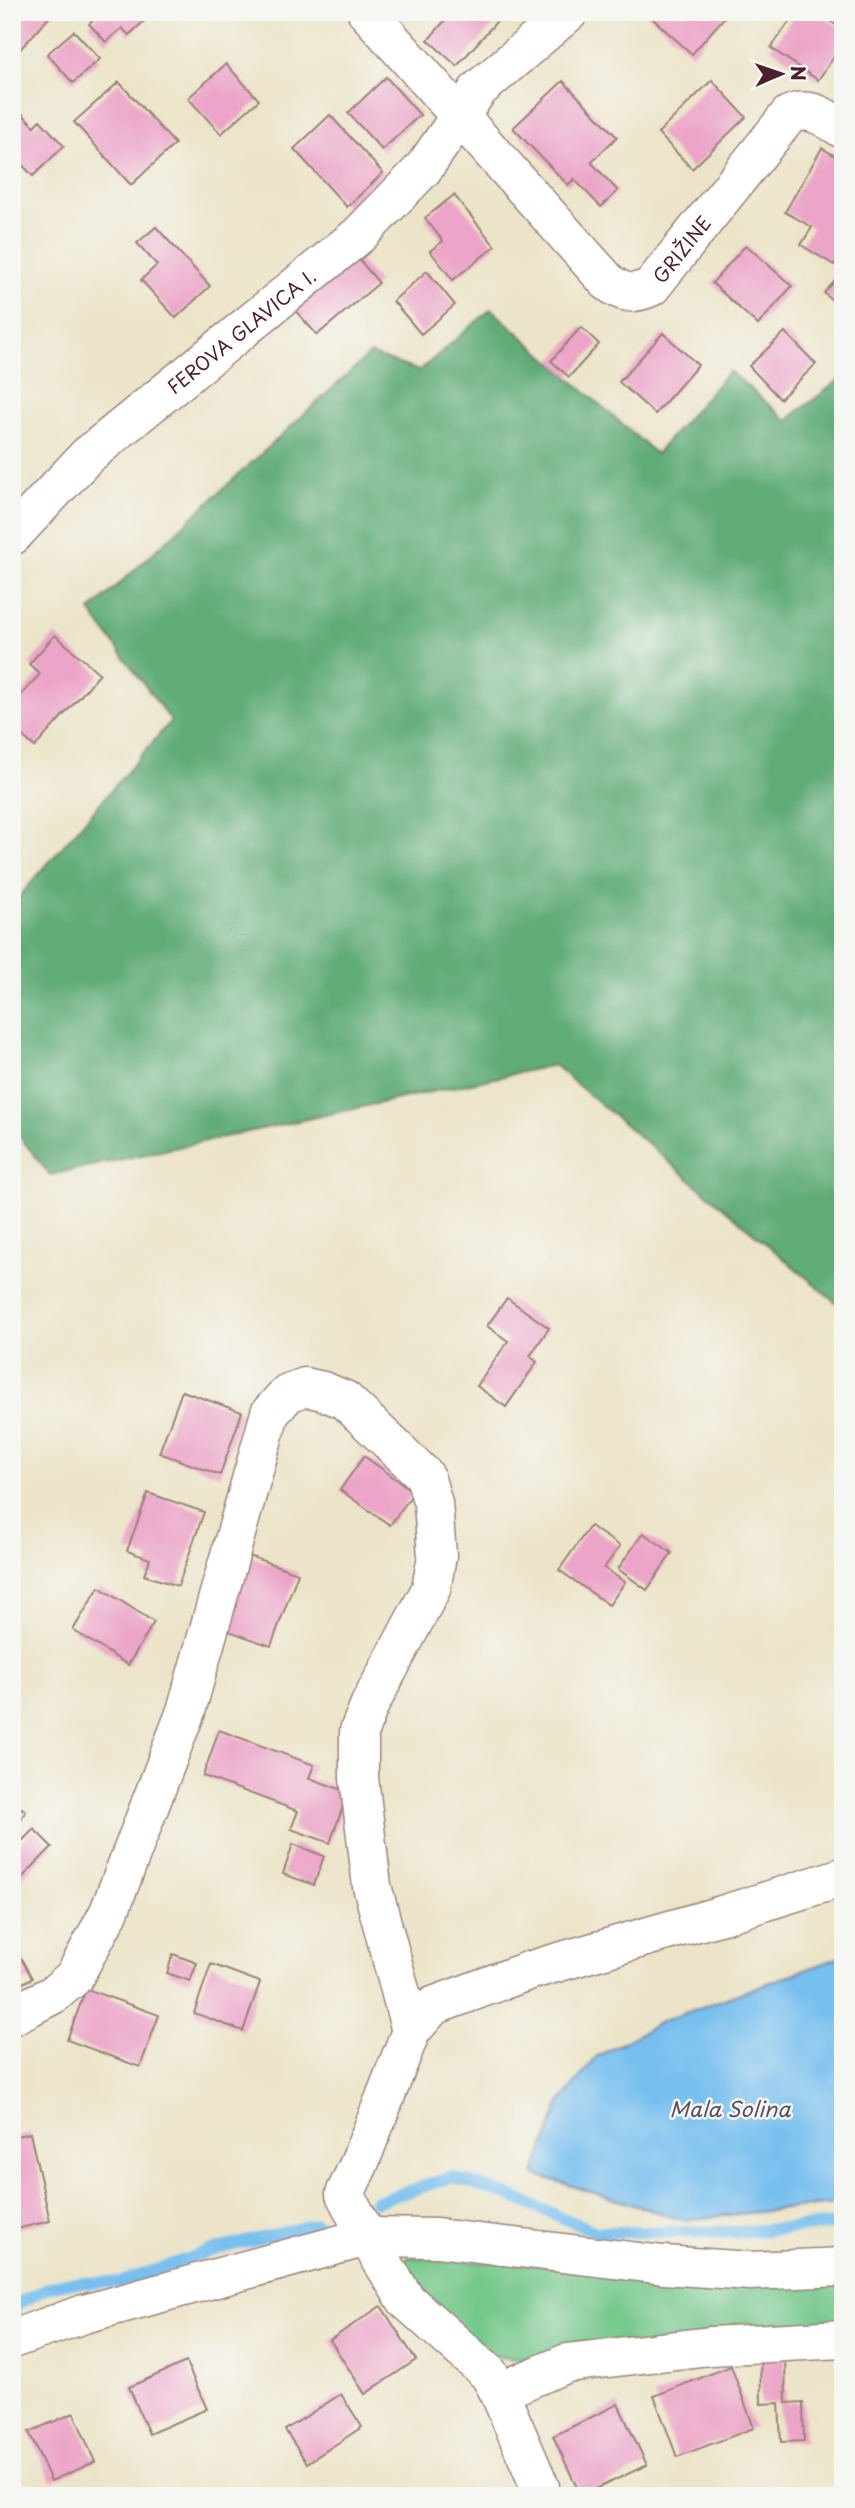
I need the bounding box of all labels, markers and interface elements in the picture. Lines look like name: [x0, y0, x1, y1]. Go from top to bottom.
north arrow: [746, 38, 816, 108]
text: N: [785, 65, 813, 81]
street label: GRIŽINE: [646, 209, 717, 289]
street label: FEROVA GLAVICA I.: [160, 262, 321, 400]
water label: Mala Solina: [670, 2092, 791, 2124]

